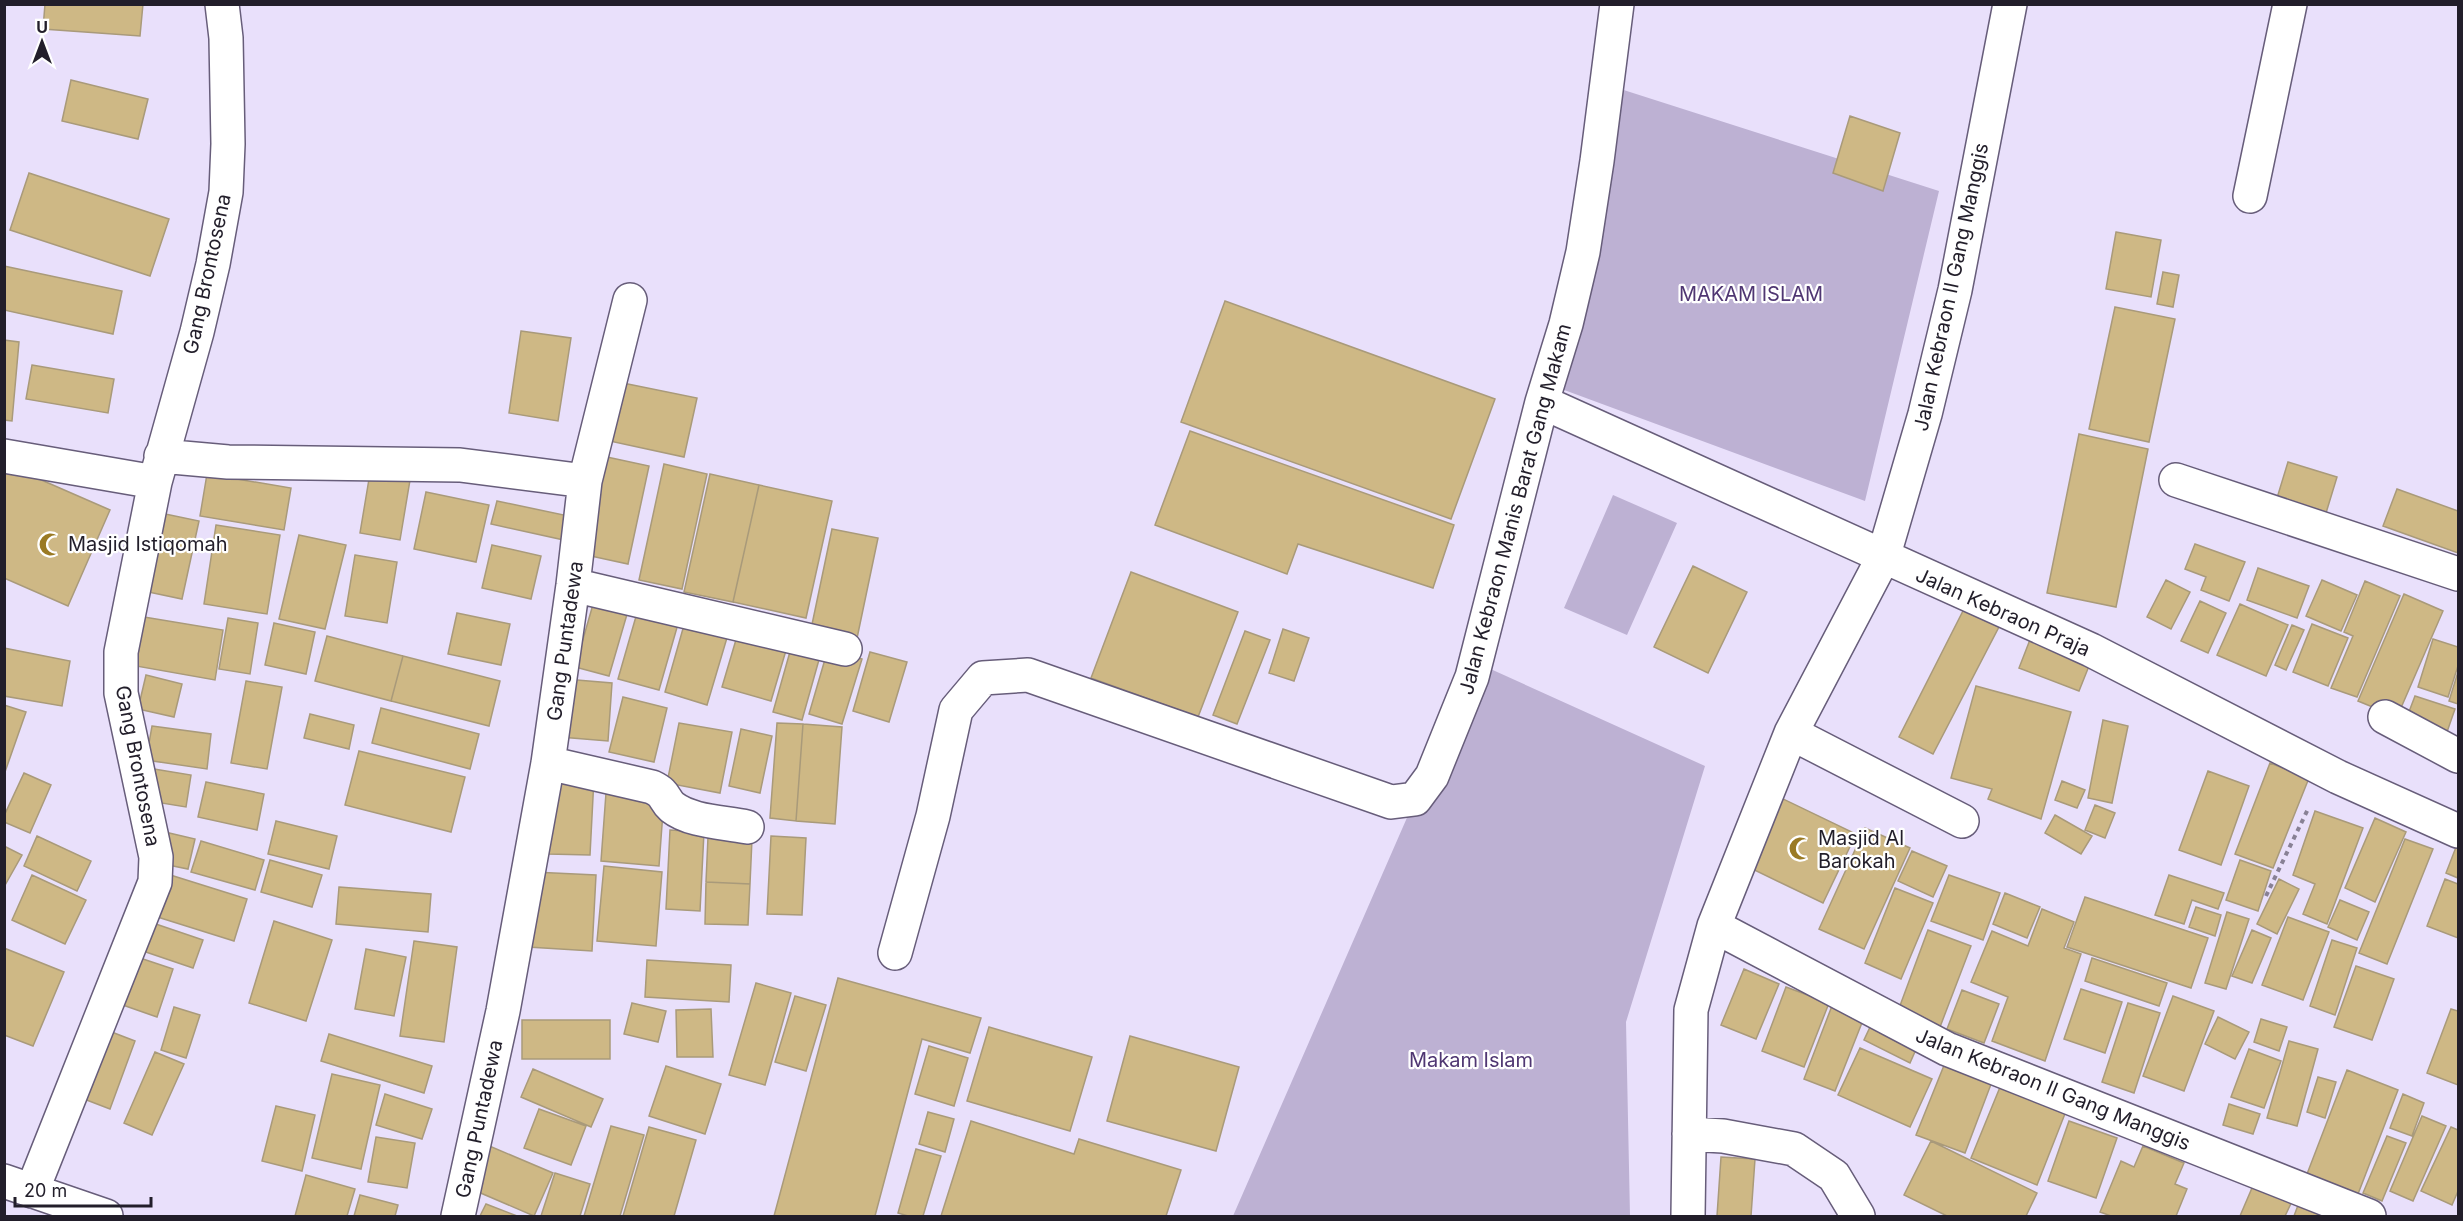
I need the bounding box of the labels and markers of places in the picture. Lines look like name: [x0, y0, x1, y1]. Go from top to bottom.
mosque icon: Masjid Istiqomah: [37, 531, 63, 557]
place label: Masjid Istiqomah: [68, 532, 228, 556]
place label: Masjid Al Barokah: [1818, 826, 1904, 873]
mosque icon: Masjid Al Barokah: [1787, 836, 1813, 862]

